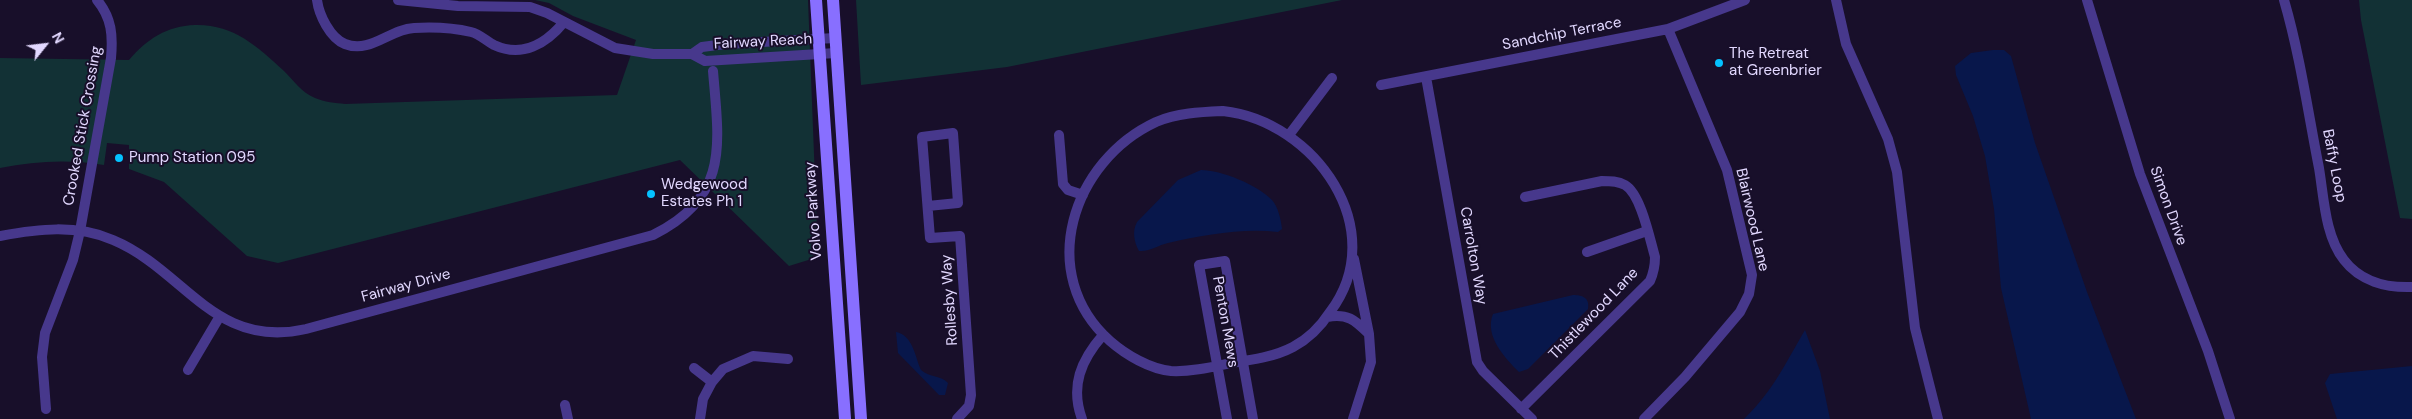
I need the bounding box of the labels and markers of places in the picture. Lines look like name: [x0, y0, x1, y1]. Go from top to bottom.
place label: The Retreat at Greenbrier: [1729, 45, 1822, 80]
marker: The Retreat at Greenbrier: [1713, 57, 1725, 69]
place label: Pump Station 095: [129, 149, 255, 167]
marker: Pump Station 095: [113, 152, 125, 164]
place label: Wedgewood Estates Ph 1: [661, 176, 747, 211]
marker: Wedgewood Estates Ph 1: [645, 188, 657, 200]

